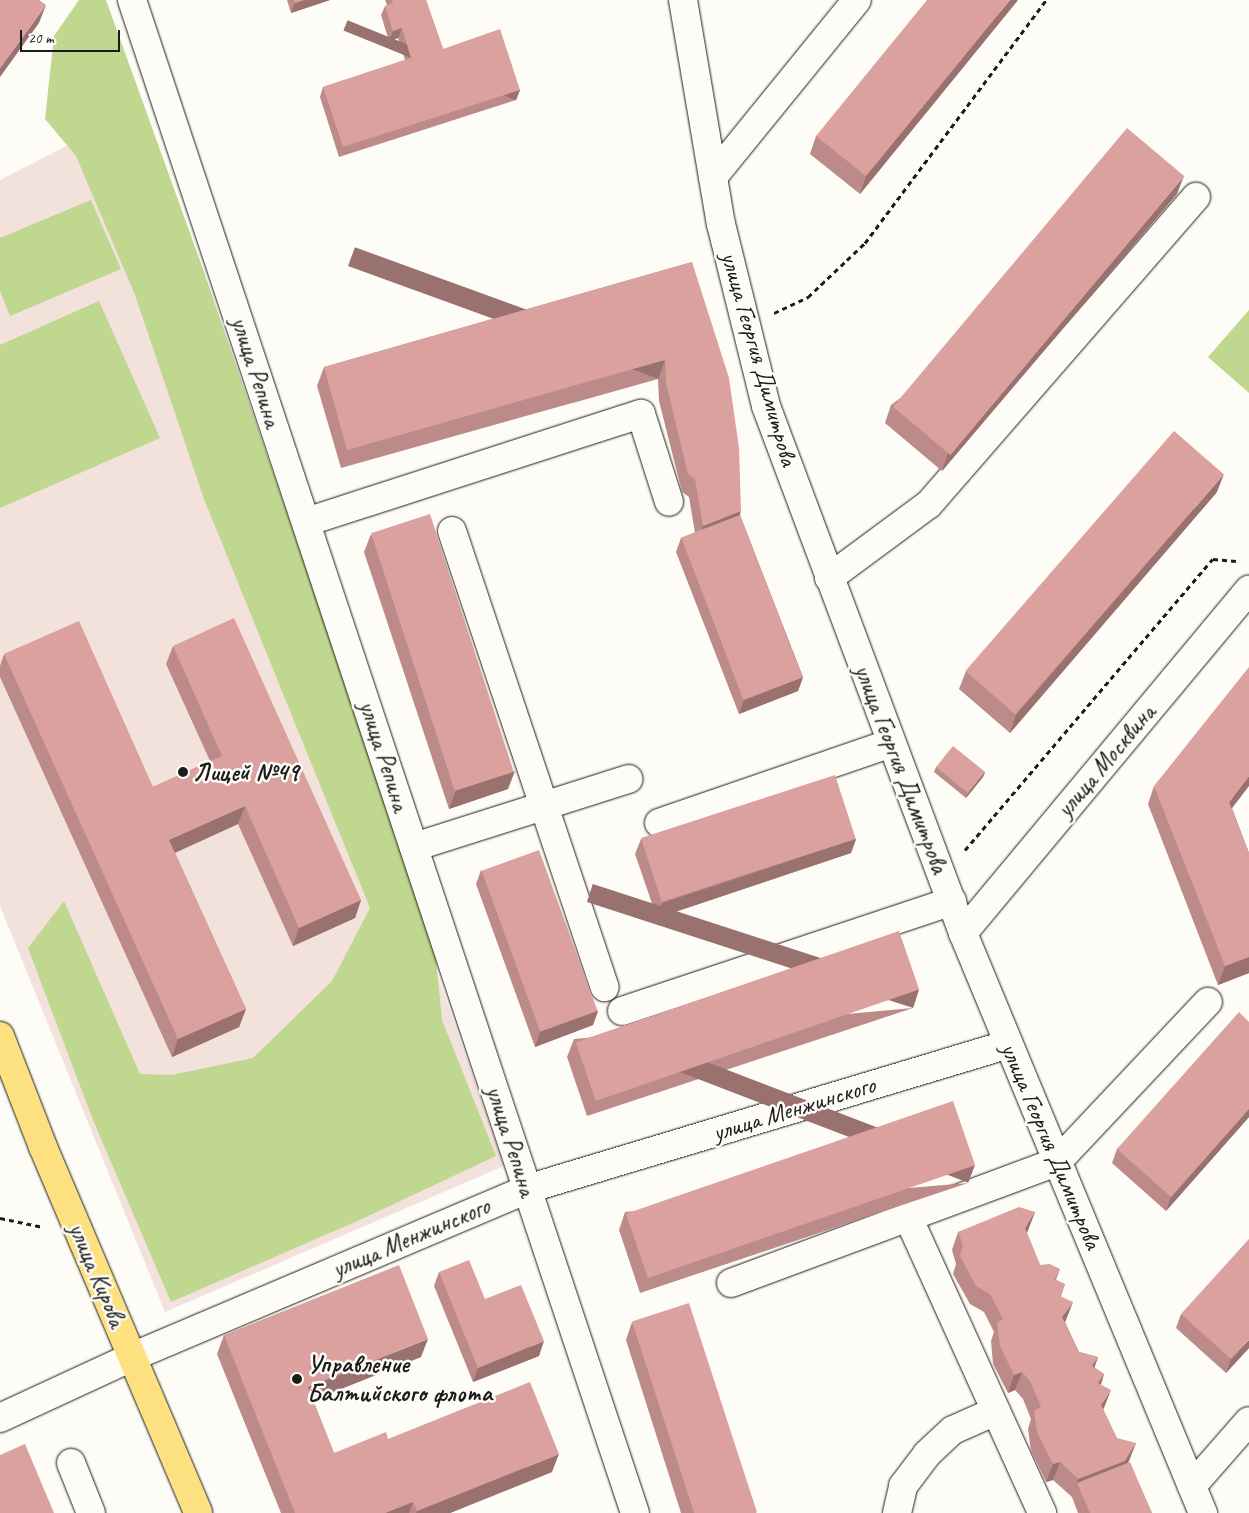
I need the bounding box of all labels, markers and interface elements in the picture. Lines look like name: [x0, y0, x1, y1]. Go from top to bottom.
scale bar: [22, 20, 122, 52]
text: 20 m: [28, 29, 54, 48]
street label: улица Георгия Димитрова: [714, 248, 804, 470]
street label: улица Репина: [224, 313, 288, 431]
street label: улица Георгия Димитрова: [847, 660, 955, 878]
street label: улица Репина: [352, 697, 416, 815]
street label: улица Москвина: [1050, 698, 1162, 824]
place label: Лицей №49: [193, 757, 298, 787]
marker: Лицей №49: [177, 766, 189, 778]
street label: улица Георгия Димитрова: [994, 1038, 1108, 1254]
street label: улица Менжинского: [710, 1070, 878, 1148]
street label: улица Репина: [479, 1082, 543, 1200]
street label: улица Менжинского: [328, 1192, 494, 1284]
street label: улица Кирова: [62, 1219, 132, 1331]
place label: Управление Балтийского флота: [307, 1350, 491, 1409]
marker: Управление Балтийского флота: [291, 1373, 303, 1385]

